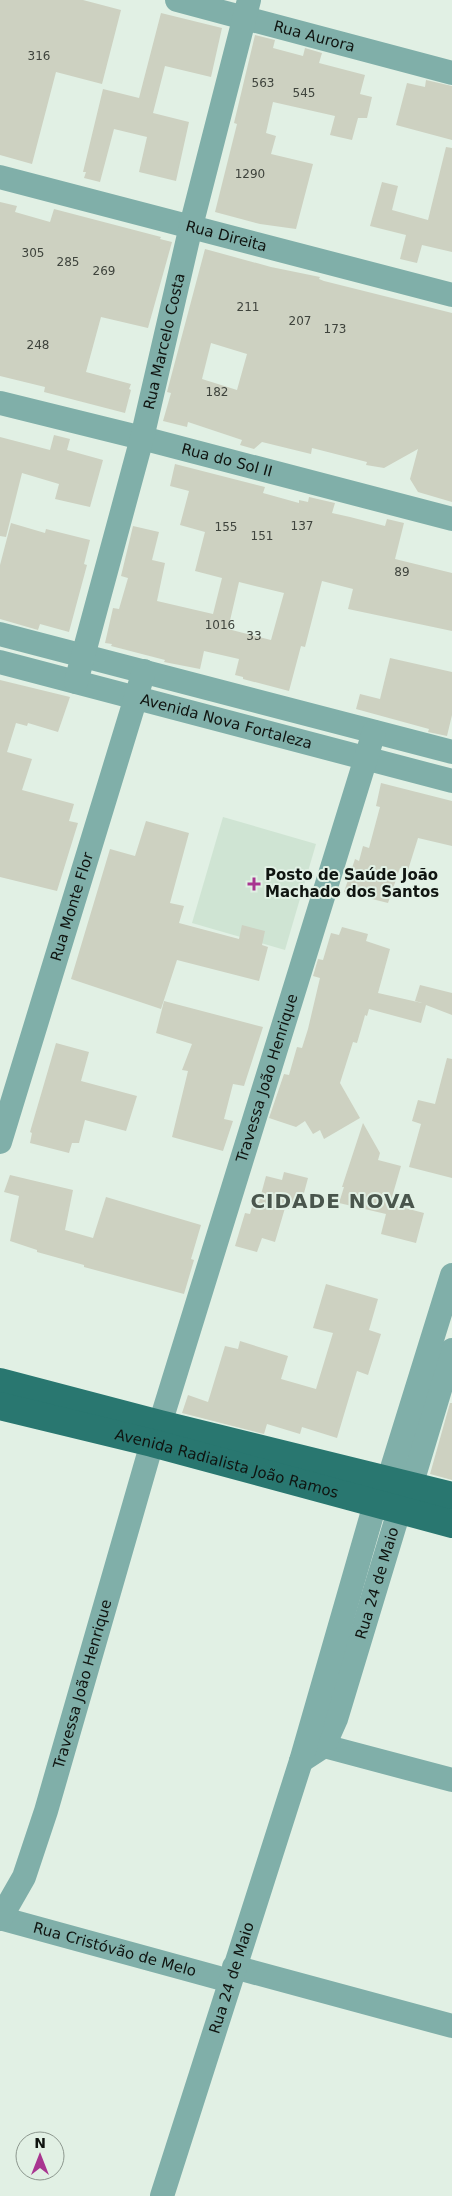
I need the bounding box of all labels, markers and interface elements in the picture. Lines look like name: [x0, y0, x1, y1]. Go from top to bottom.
street label: Rua Aurora: [272, 17, 357, 56]
house number: 316: [28, 49, 50, 63]
house number: 563: [252, 76, 274, 90]
house number: 545: [293, 86, 315, 100]
house number: 1290: [235, 167, 265, 181]
street label: Rua Direita: [184, 217, 269, 255]
house number: 305: [22, 246, 44, 260]
house number: 285: [57, 255, 79, 269]
house number: 269: [93, 264, 115, 278]
street label: Rua Marcelo Costa: [140, 271, 189, 411]
house number: 211: [237, 300, 259, 314]
house number: 207: [289, 314, 311, 328]
house number: 173: [324, 322, 346, 336]
house number: 248: [27, 338, 49, 352]
house number: 182: [206, 385, 228, 399]
street label: Rua do Sol II: [179, 440, 274, 481]
house number: 137: [291, 519, 313, 533]
house number: 155: [215, 520, 237, 534]
house number: 151: [251, 529, 273, 543]
house number: 89: [394, 565, 410, 579]
house number: 1016: [205, 618, 235, 632]
house number: 33: [246, 629, 262, 643]
street label: Avenida Nova Fortaleza: [138, 690, 314, 753]
street label: Rua Monte Flor: [47, 849, 97, 963]
place label: Posto de Saúde João Machado dos Santos: [265, 866, 439, 901]
marker: Posto de Saúde João Machado dos Santos: [247, 877, 261, 891]
street label: Travessa João Henrique: [232, 992, 301, 1166]
district label: CIDADE NOVA: [250, 1189, 416, 1213]
street label: Avenida Radialista João Ramos: [113, 1425, 341, 1502]
street label: Rua 24 de Maio: [352, 1525, 403, 1641]
street label: Travessa João Henrique: [49, 1597, 115, 1772]
street label: Rua Cristóvão de Melo: [31, 1919, 198, 1980]
street label: Rua 24 de Maio: [205, 1920, 258, 2036]
north arrow: [15, 2131, 65, 2181]
text: N: [34, 2135, 46, 2151]

